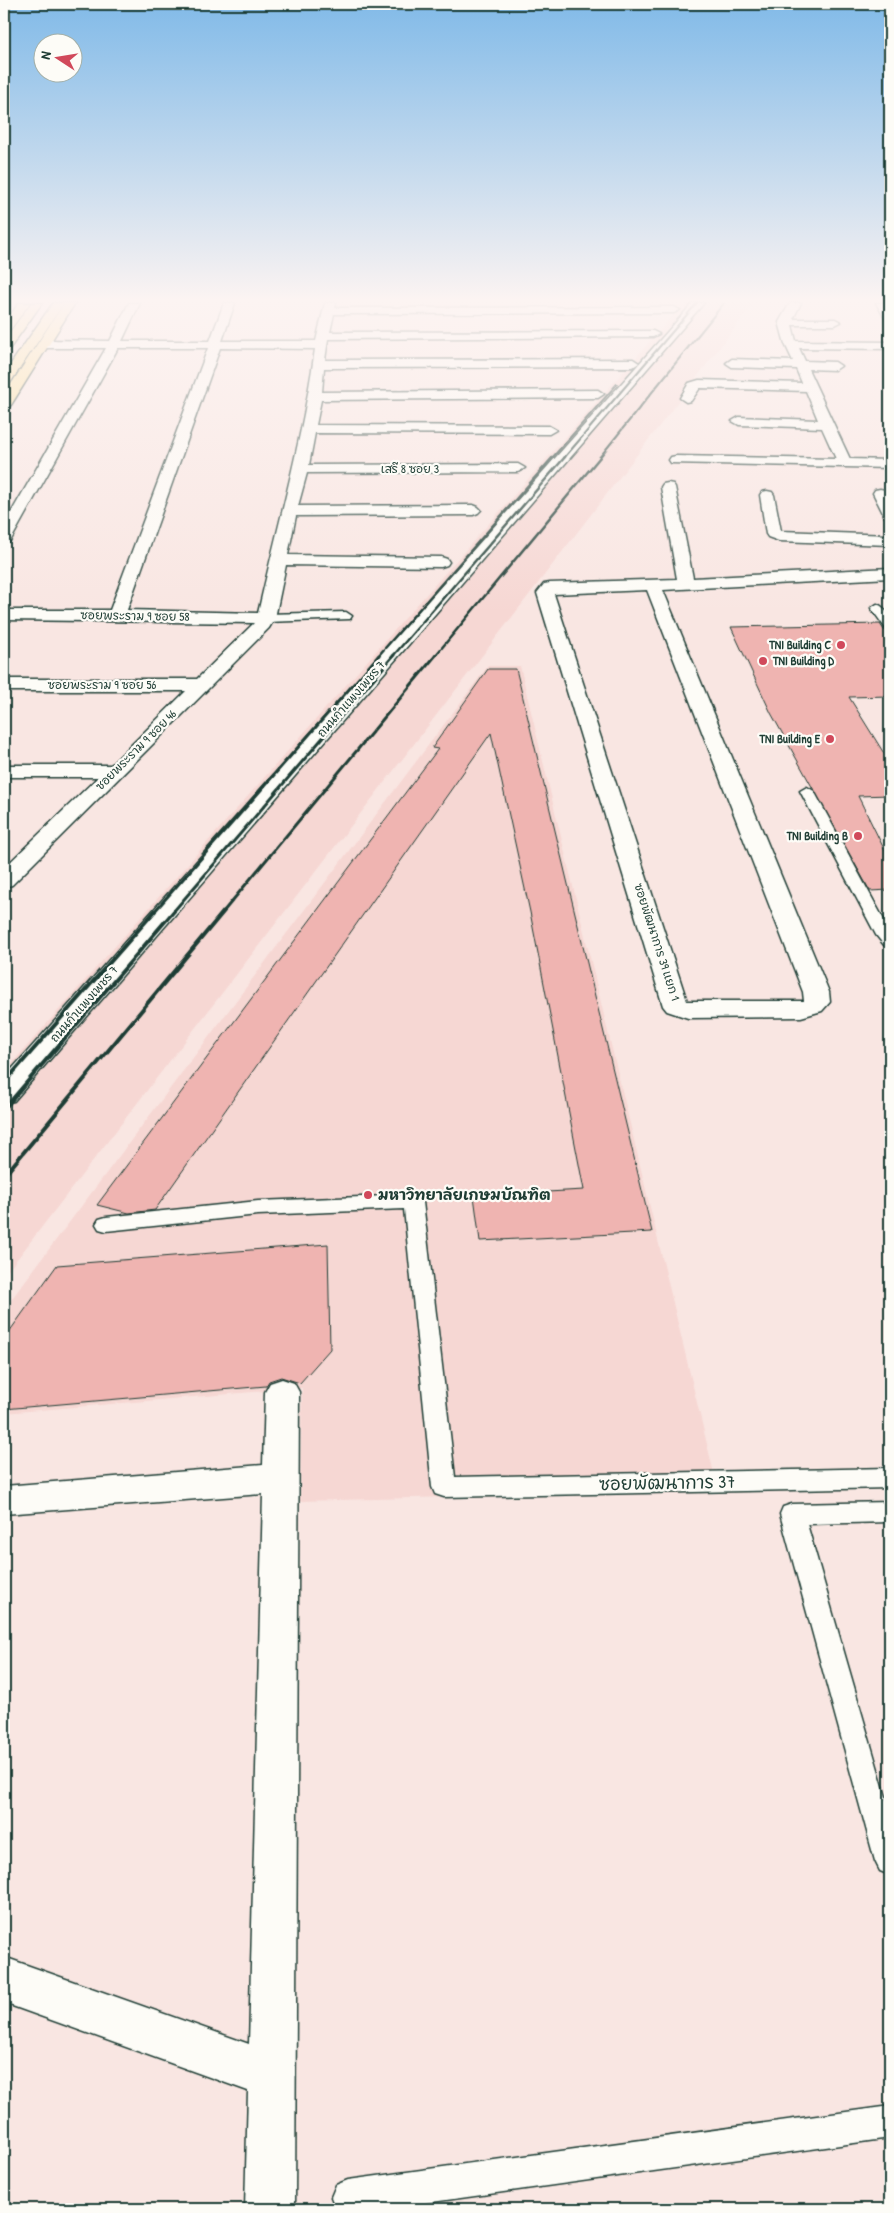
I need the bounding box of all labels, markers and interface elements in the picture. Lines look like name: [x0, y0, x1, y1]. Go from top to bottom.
north arrow: [32, 32, 82, 82]
text: N: [35, 49, 55, 61]
street label: เสรี 8 ซอย 3: [381, 460, 439, 477]
street label: ซอยพระราม 9 ซอย 58: [80, 606, 190, 625]
place label: TNI Building C: [768, 636, 831, 654]
marker: TNI Building C: [835, 639, 847, 651]
place label: TNI Building D: [772, 652, 834, 670]
marker: TNI Building D: [757, 655, 769, 667]
street label: ถนนกำแพงเพชร 7: [313, 657, 389, 741]
street label: ซอยพระราม 9 ซอย 56: [48, 676, 157, 693]
street label: ซอยพระราม 9 ซอย 46: [91, 705, 180, 794]
place label: TNI Building E: [758, 730, 821, 748]
marker: TNI Building E: [824, 733, 836, 745]
place label: TNI Building B: [786, 827, 848, 845]
marker: TNI Building B: [852, 830, 864, 842]
street label: ซอยพัฒนาการ 39 แยก 1: [630, 881, 684, 1003]
street label: ถนนกำแพงเพชร 7: [46, 962, 122, 1046]
place label: มหาวิทยาลัยเกษมบัณฑิต: [378, 1184, 551, 1205]
marker: มหาวิทยาลัยเกษมบัณฑิต: [362, 1189, 374, 1201]
street label: ซอยพัฒนาการ 37: [599, 1469, 735, 1496]

